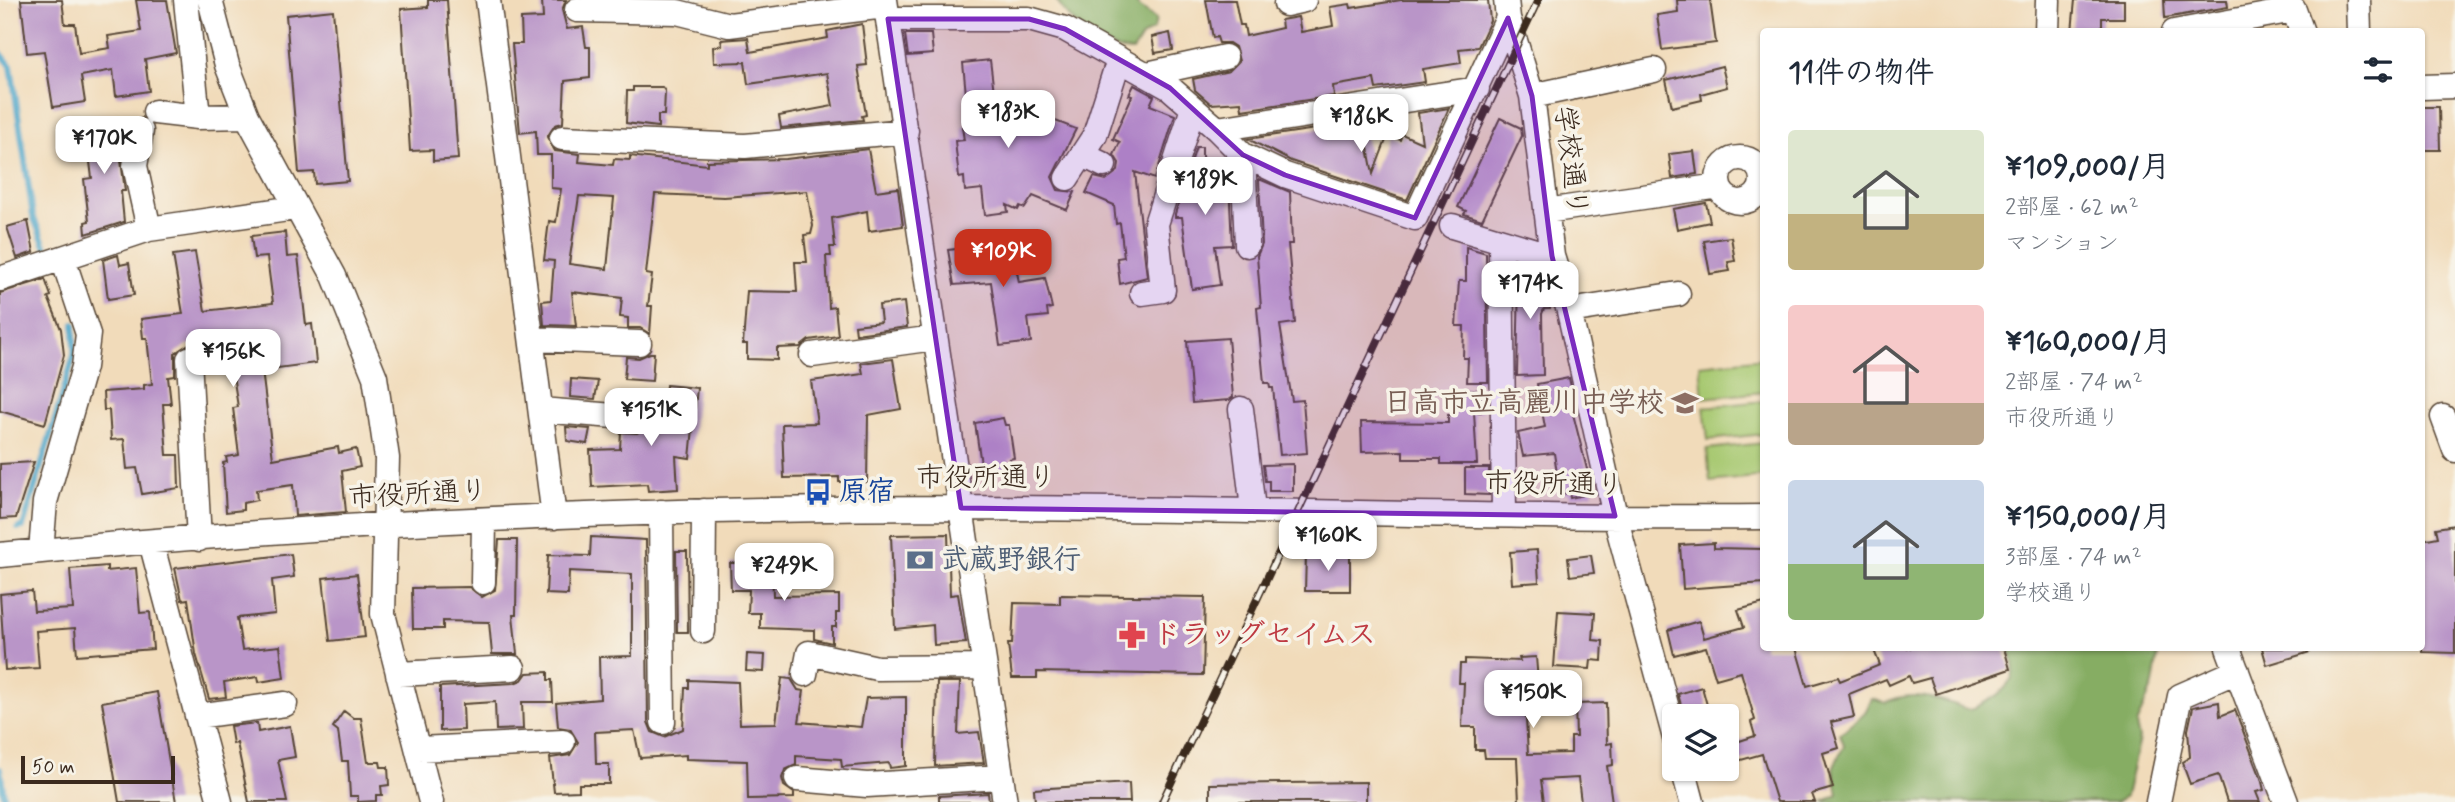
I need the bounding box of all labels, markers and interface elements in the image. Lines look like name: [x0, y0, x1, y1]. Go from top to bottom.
icon: filters: [2359, 51, 2397, 89]
text: 11件の物件: [1788, 54, 1934, 93]
pin: ¥183K: [959, 90, 1057, 150]
pin: ¥186K: [1312, 94, 1410, 154]
text: ¥183K: [977, 98, 1039, 128]
text: ¥186K: [1329, 102, 1393, 132]
street label: 学校通り: [1545, 103, 1595, 219]
pin: ¥170K: [55, 116, 153, 176]
text: ¥170K: [71, 124, 137, 154]
text: ¥109,000/月: [2005, 148, 2170, 187]
pin: ¥189K: [1156, 158, 1254, 217]
icon: home: [1844, 158, 1928, 242]
text: ¥189K: [1173, 165, 1237, 195]
text: 2部屋 · 62 m²: [2005, 193, 2139, 223]
text: マンション: [2005, 229, 2119, 259]
pin: ¥109K: [954, 230, 1052, 289]
text: ¥109K: [970, 237, 1036, 267]
pin: ¥174K: [1481, 262, 1579, 321]
text: ¥174K: [1498, 269, 1562, 299]
text: ¥160,000/月: [2005, 323, 2172, 362]
pin: ¥156K: [184, 330, 282, 389]
icon: home: [1844, 333, 1928, 417]
text: ¥156K: [202, 337, 264, 367]
text: 2部屋 · 74 m²: [2005, 368, 2143, 398]
place label: 日高市立高麗川中学校: [1384, 385, 1664, 422]
pin: ¥151K: [602, 388, 700, 448]
school or university icon: 日高市立高麗川中学校: [1670, 388, 1700, 418]
text: ¥151K: [621, 396, 681, 426]
text: 市役所通り: [2005, 404, 2120, 434]
street label: 市役所通り: [916, 460, 1056, 497]
street label: 市役所通り: [1484, 465, 1624, 505]
street label: 市役所通り: [347, 473, 489, 517]
place label: 原宿: [839, 474, 895, 511]
bus stop icon: 原宿: [803, 477, 833, 507]
text: ¥150,000/月: [2005, 498, 2171, 537]
icon: home: [1844, 508, 1928, 592]
pin: ¥160K: [1279, 514, 1377, 573]
text: ¥160K: [1295, 521, 1361, 551]
place label: 武蔵野銀行: [941, 542, 1081, 579]
text: 3部屋 · 74 m²: [2005, 543, 2142, 573]
pin: ¥249K: [735, 544, 833, 603]
bank icon: 武蔵野銀行: [905, 545, 935, 575]
text: ¥249K: [751, 551, 817, 581]
text: 学校通り: [2005, 579, 2097, 609]
place label: ドラッグセイムス: [1153, 617, 1376, 654]
pharmacy icon: ドラッグセイムス: [1117, 620, 1147, 650]
pin: ¥150K: [1484, 670, 1582, 730]
text: ¥150K: [1500, 678, 1566, 708]
map controls: [1662, 704, 1739, 781]
button: layers: [1662, 704, 1739, 781]
scale bar: [21, 753, 175, 785]
text: 50 m: [32, 755, 75, 780]

